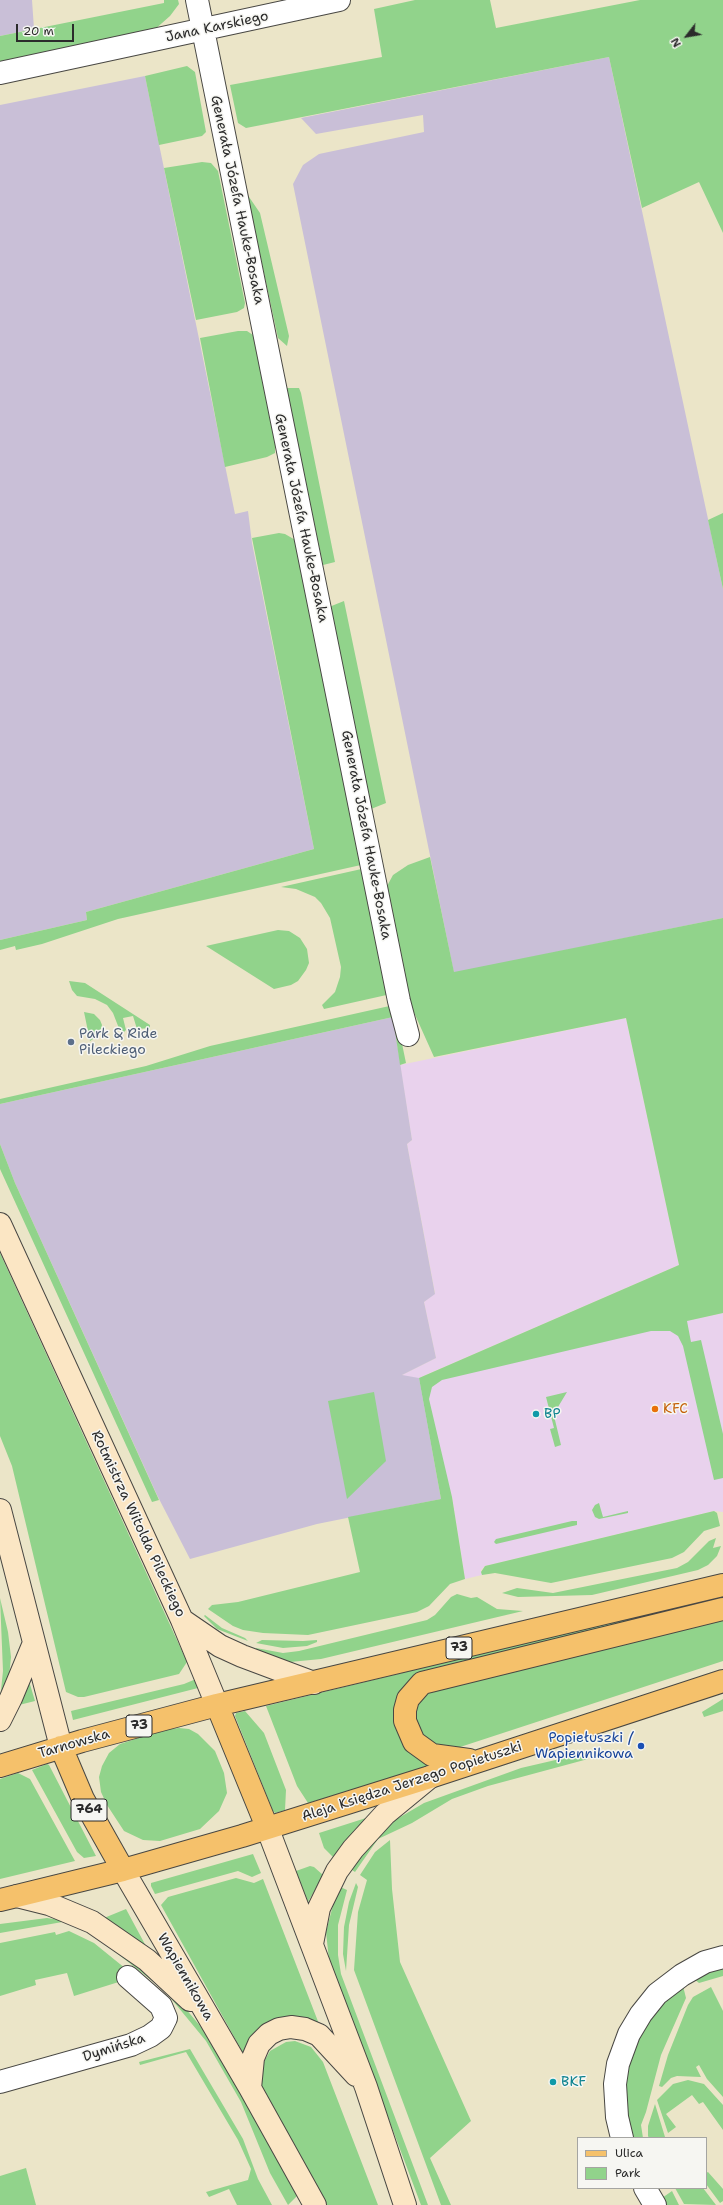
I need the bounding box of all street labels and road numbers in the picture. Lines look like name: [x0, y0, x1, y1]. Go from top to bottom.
street label: Jana Karskiego: [164, 8, 270, 46]
street label: Generała Józefa Hauke-Bosaka: [207, 94, 267, 306]
street label: Generała Józefa Hauke-Bosaka: [271, 412, 331, 624]
street label: Generała Józefa Hauke-Bosaka: [337, 729, 395, 941]
street label: Rotmistrza Witolda Pileckiego: [87, 1428, 189, 1620]
road number: 73: [446, 1637, 472, 1659]
road number: 73: [126, 1715, 152, 1737]
street label: Tarnowska: [36, 1726, 112, 1762]
street label: Aleja Księdza Jerzego Popiełuszki: [300, 1738, 524, 1826]
road number: 764: [71, 1799, 107, 1821]
street label: Wapiennikowa: [153, 1930, 217, 2024]
street label: Dymińska: [81, 2030, 147, 2066]

